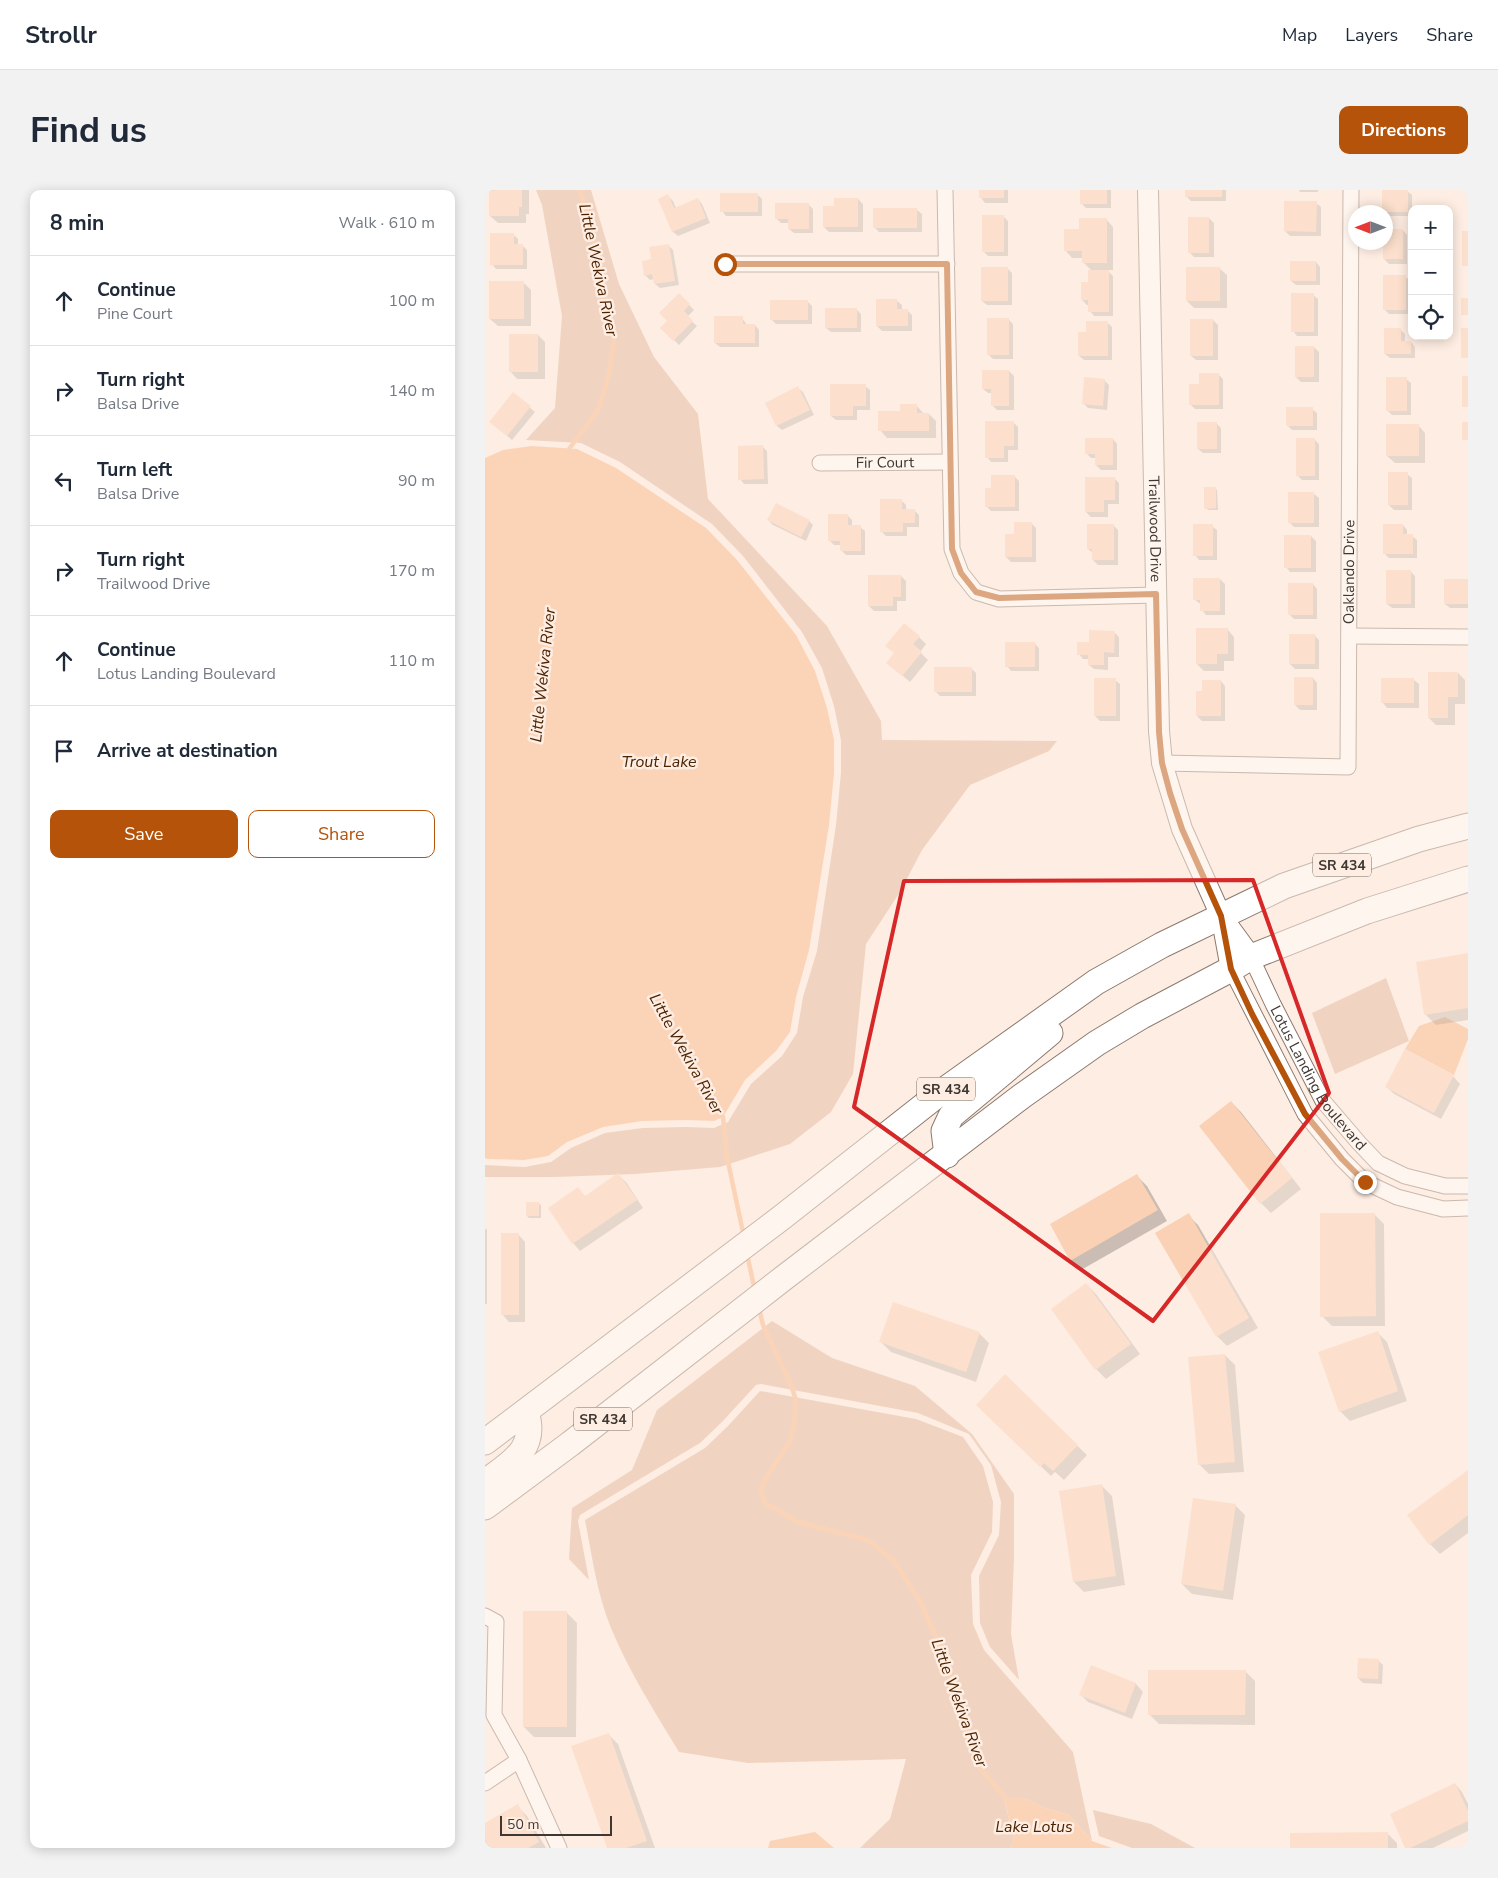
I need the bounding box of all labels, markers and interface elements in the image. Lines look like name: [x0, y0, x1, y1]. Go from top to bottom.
text: Strollr: [25, 19, 97, 51]
text: Map: [1282, 23, 1317, 47]
text: Layers: [1345, 23, 1398, 47]
text: Share: [1426, 23, 1473, 47]
button: Directions: [1339, 106, 1468, 154]
text: Find us: [30, 107, 147, 154]
water label: Little Wekiva River: [573, 202, 623, 340]
north arrow: [1348, 205, 1393, 250]
map controls: [1408, 205, 1453, 340]
button: +: [1408, 205, 1453, 250]
text: 8 min: [50, 209, 104, 237]
text: Walk · 610 m: [339, 212, 435, 234]
button: −: [1408, 250, 1453, 295]
route start: [714, 253, 737, 276]
text: Continue: [97, 277, 176, 303]
icon: ahead: [50, 287, 78, 315]
text: 100 m: [388, 290, 435, 312]
button: locate: [1408, 295, 1453, 340]
text: Pine Court: [97, 303, 172, 325]
text: Turn right: [97, 367, 184, 393]
icon: right: [50, 377, 78, 405]
text: 140 m: [388, 380, 435, 402]
text: Balsa Drive: [97, 393, 179, 415]
street label: Fir Court: [856, 452, 915, 473]
text: Turn left: [97, 457, 172, 483]
icon: left: [50, 467, 78, 495]
text: 90 m: [398, 470, 435, 492]
street label: Trailwood Drive: [1144, 476, 1166, 582]
text: Balsa Drive: [97, 483, 179, 505]
street label: Oaklando Drive: [1339, 520, 1359, 624]
text: Turn right: [97, 547, 184, 573]
icon: right: [50, 557, 78, 585]
text: 170 m: [388, 560, 435, 582]
text: Trailwood Drive: [97, 573, 210, 595]
water label: Little Wekiva River: [525, 605, 561, 743]
text: Continue: [97, 637, 176, 663]
icon: ahead: [50, 647, 78, 675]
text: 110 m: [388, 650, 435, 672]
text: Lotus Landing Boulevard: [97, 663, 276, 685]
icon: arrive: [50, 737, 78, 765]
text: Arrive at destination: [97, 738, 278, 764]
water label: Trout Lake: [621, 751, 697, 773]
button: Save: [50, 810, 238, 858]
button: Share: [248, 810, 435, 858]
road number: SR 434: [1313, 854, 1371, 876]
water label: Little Wekiva River: [644, 990, 729, 1119]
street label: Lotus Landing Boulevard: [1266, 1002, 1371, 1155]
road number: SR 434: [917, 1078, 975, 1101]
route end: [1354, 1171, 1377, 1194]
road number: SR 434: [574, 1408, 632, 1430]
water label: Little Wekiva River: [926, 1636, 993, 1771]
scale bar: [500, 1813, 613, 1836]
text: 50 m: [507, 1815, 539, 1834]
water label: Lake Lotus: [995, 1816, 1073, 1838]

